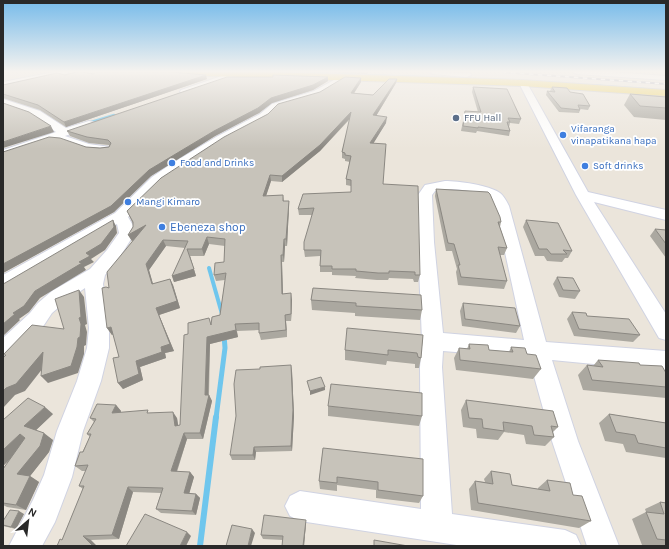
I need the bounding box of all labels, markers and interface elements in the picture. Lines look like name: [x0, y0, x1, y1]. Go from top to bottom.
place label: FFU Hall: [464, 112, 501, 124]
marker: FFU Hall: [451, 113, 461, 123]
place label: Vifaranga vinapatikana hapa: [571, 123, 657, 147]
marker: Vifaranga vinapatikana hapa: [558, 130, 568, 140]
place label: Food and Drinks: [180, 157, 254, 169]
marker: Food and Drinks: [167, 158, 177, 168]
place label: Soft drinks: [593, 160, 644, 172]
marker: Soft drinks: [580, 161, 590, 171]
place label: Mangi Kimaro: [136, 196, 200, 208]
marker: Mangi Kimaro: [123, 197, 133, 207]
place label: Ebeneza shop: [170, 220, 246, 234]
marker: Ebeneza shop: [157, 222, 167, 232]
north arrow: [8, 501, 48, 541]
text: N: [26, 505, 39, 520]

